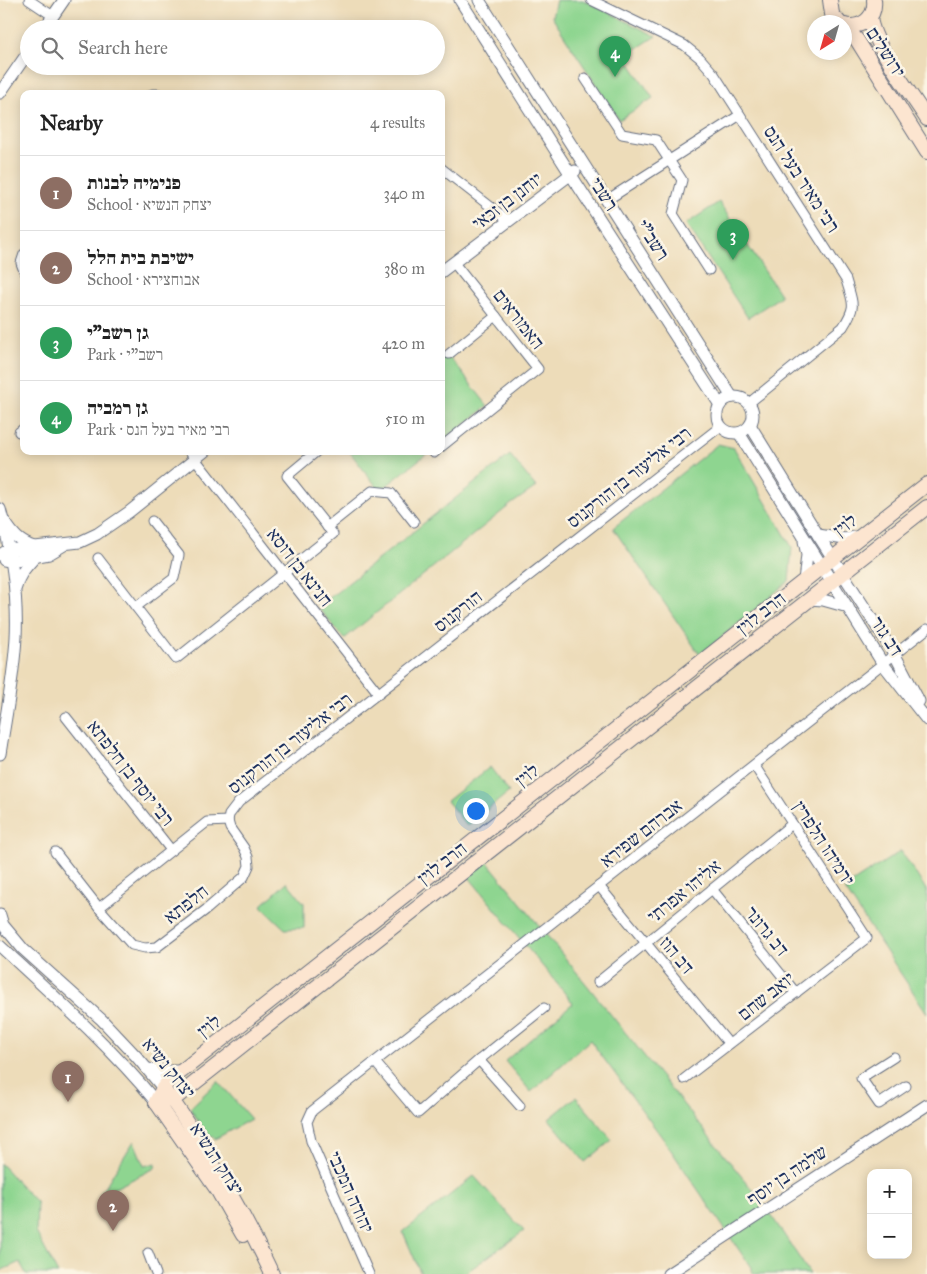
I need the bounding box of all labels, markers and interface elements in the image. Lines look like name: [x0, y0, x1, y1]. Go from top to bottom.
north arrow: [807, 15, 852, 60]
search box: [20, 20, 445, 75]
street label: ירושלים: [861, 23, 911, 81]
icon: search: [38, 34, 66, 62]
text: Search here: [78, 36, 168, 59]
pin: 4: [599, 36, 631, 77]
text: Nearby: [40, 110, 103, 136]
text: 4 results: [370, 113, 425, 132]
street label: רבי מאיר בעל הנס: [759, 121, 845, 237]
street label: יוחנן בן זכאי: [468, 167, 546, 235]
text: פנימיה לבנות: [87, 171, 181, 194]
street label: רשבי: [585, 173, 623, 215]
text: 1: [53, 184, 59, 203]
text: 340 m: [383, 184, 425, 203]
text: School · יצחק הנשיא: [87, 195, 211, 214]
street label: רשב"י: [631, 215, 675, 265]
pin: 3: [717, 219, 749, 260]
text: ישיבת בית הלל: [87, 246, 194, 269]
text: 2: [52, 259, 60, 278]
text: 380 m: [384, 259, 425, 278]
text: School · אבוחצירא: [87, 270, 200, 289]
street label: האמוראים: [488, 284, 550, 354]
text: גן רשב"י: [87, 321, 149, 344]
text: 3: [53, 334, 59, 353]
text: 420 m: [382, 334, 425, 353]
text: Park · רשב"י: [87, 345, 163, 364]
text: גן רמביה: [87, 396, 148, 419]
text: 4: [52, 409, 60, 428]
text: 510 m: [385, 409, 425, 428]
text: Park · רבי מאיר בעל הנס: [87, 420, 230, 439]
street label: רבי אליעזר בן הורקנוס: [562, 421, 696, 533]
street label: לוין: [829, 509, 861, 541]
street label: חנינא בן דוסא: [262, 523, 338, 611]
street label: הורקנוס: [429, 585, 487, 637]
street label: הרב לוין: [732, 587, 790, 639]
street label: דב גור: [866, 612, 908, 660]
street label: רבי אליעזר בן הורקנוס: [223, 687, 357, 799]
street label: רבי יוסף בן חלפתא: [83, 715, 179, 831]
street label: לוין: [511, 759, 543, 791]
street label: אברהם שפירא: [595, 794, 687, 872]
street label: ירמיהו הלפרין: [788, 796, 860, 890]
your location: [463, 798, 489, 824]
street label: הרב לוין: [413, 837, 471, 889]
street label: אליהו אפרתי: [642, 854, 726, 928]
street label: חלפתא: [159, 880, 213, 928]
street label: דב גרונר: [740, 901, 794, 961]
street label: דב הוז: [655, 932, 699, 978]
street label: יואב שחם: [733, 967, 799, 1025]
street label: לוין: [193, 1010, 225, 1042]
street label: יצחק נשיא: [138, 1033, 200, 1103]
pin: 1: [52, 1061, 84, 1102]
street label: יצחק הנשיא: [185, 1119, 249, 1199]
street label: שלמה בן יוסף: [743, 1140, 831, 1210]
street label: יהודה המכבי: [323, 1148, 379, 1236]
map controls: [867, 1169, 912, 1259]
button: +: [867, 1169, 912, 1214]
pin: 2: [97, 1190, 129, 1231]
button: −: [867, 1214, 912, 1259]

